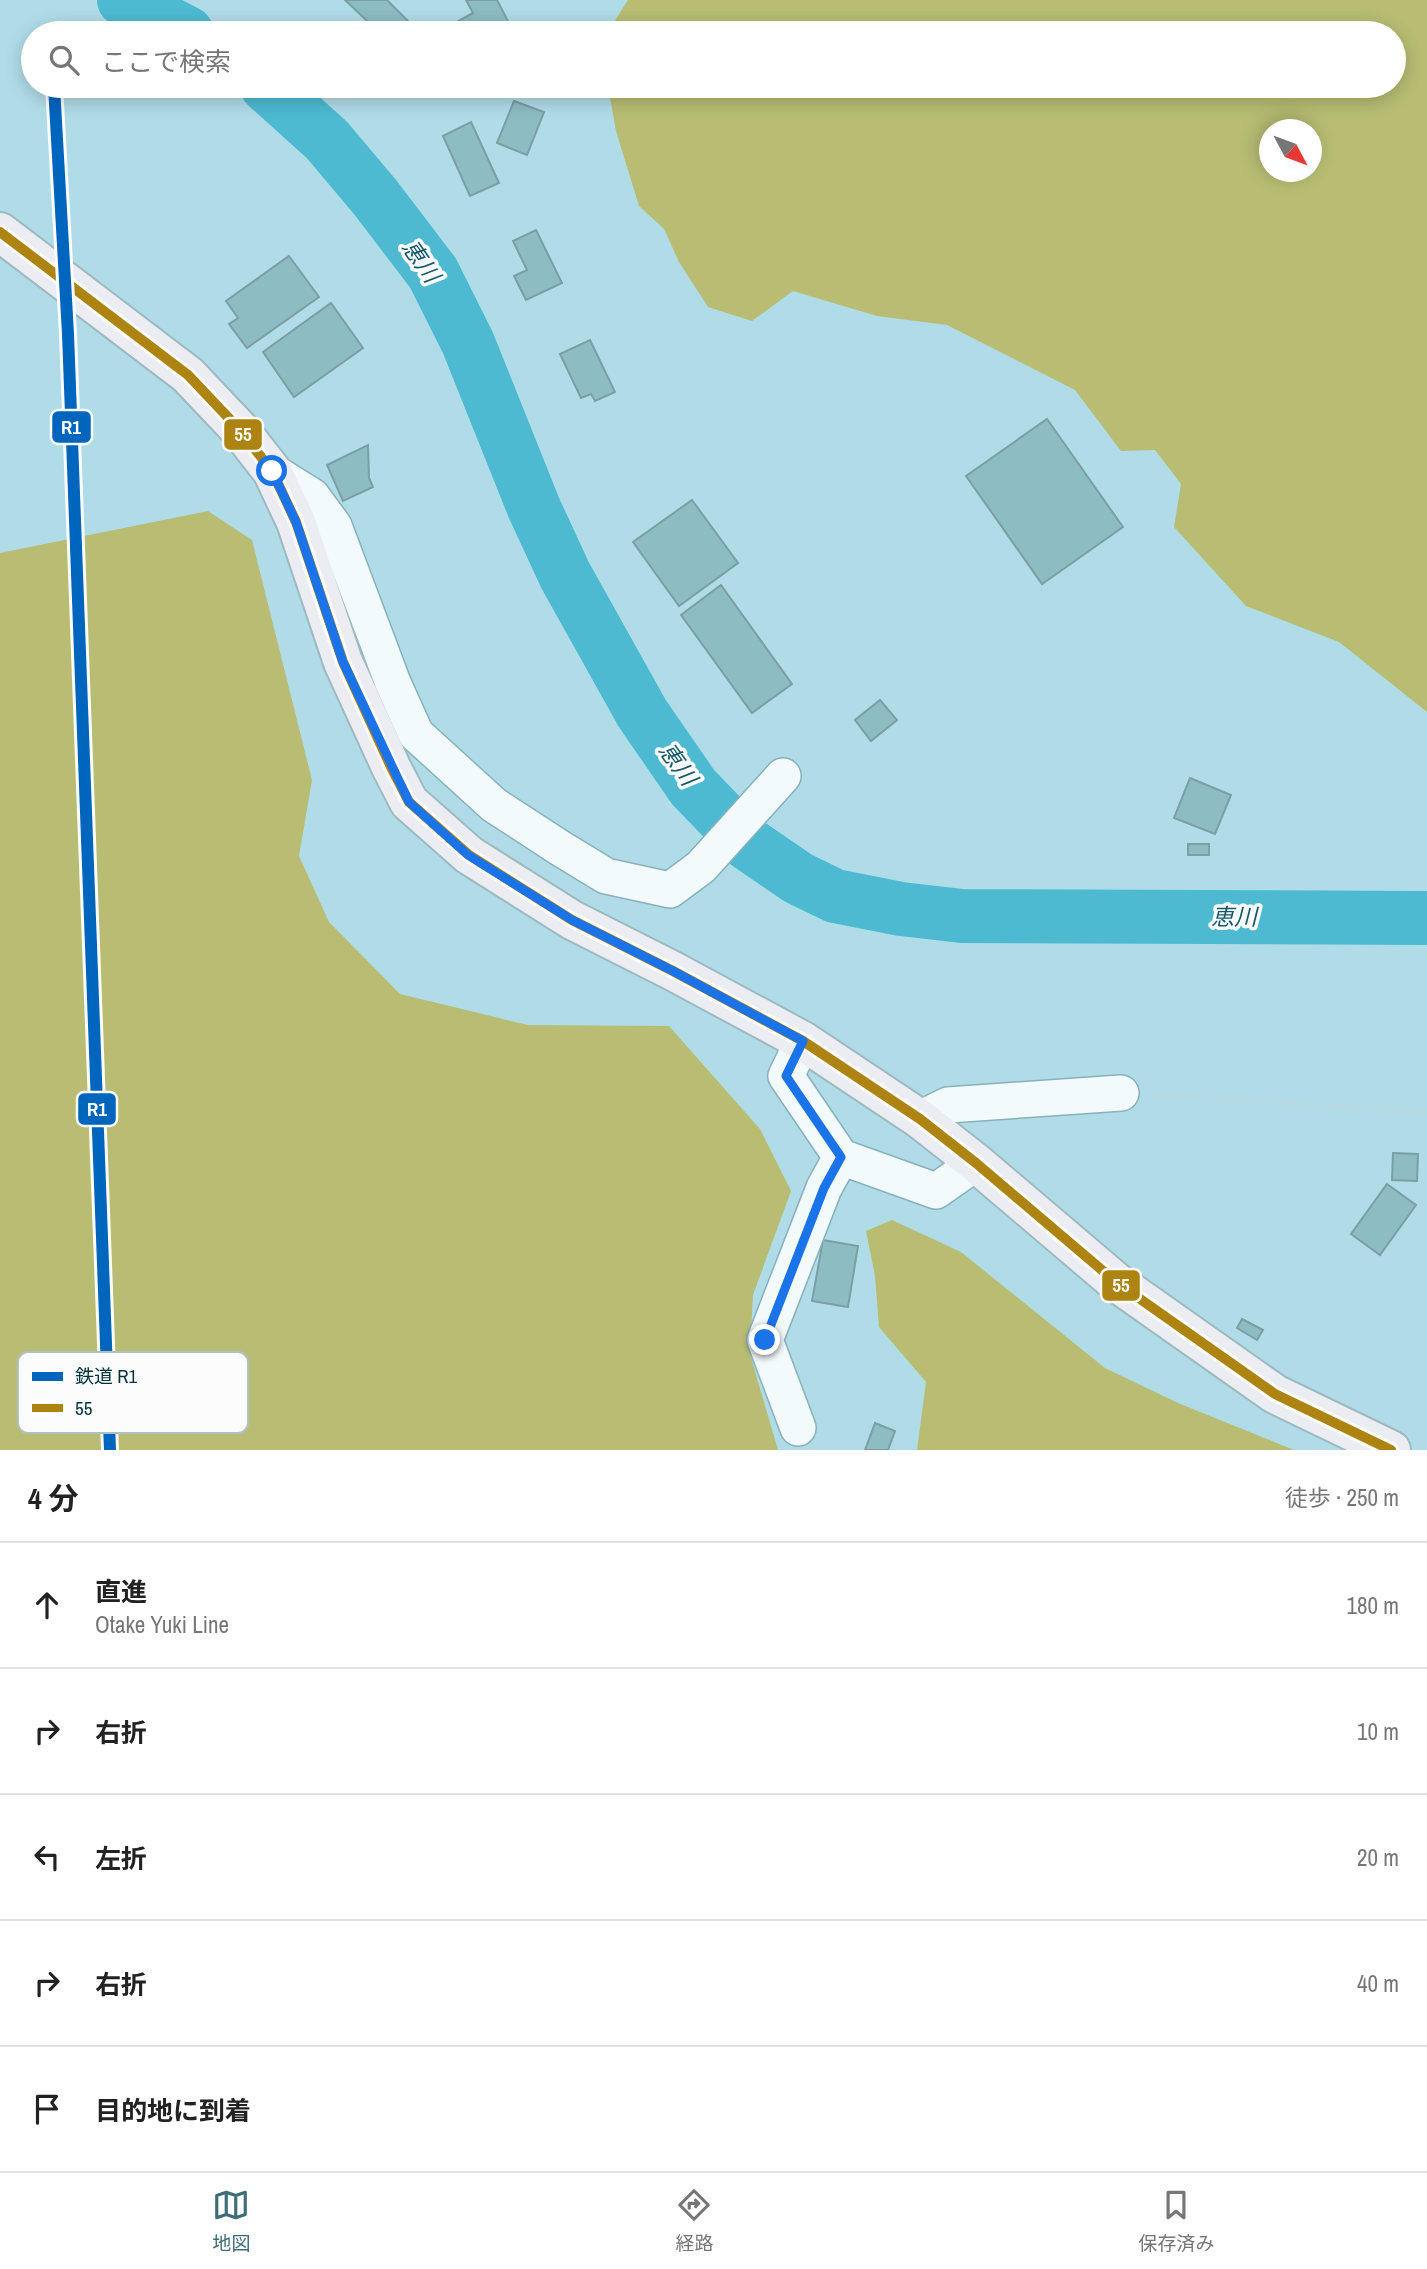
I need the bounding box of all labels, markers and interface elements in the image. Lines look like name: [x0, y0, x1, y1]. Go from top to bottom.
search box: [21, 21, 1406, 98]
icon: search: [45, 41, 83, 79]
text: ここで検索: [101, 44, 231, 79]
north arrow: [1259, 119, 1322, 182]
water label: 恵川: [396, 233, 449, 291]
line badge: R1: [51, 410, 92, 444]
text: R1: [61, 414, 81, 440]
line badge: 55: [223, 418, 263, 451]
text: 55: [234, 421, 252, 447]
route start: [256, 455, 287, 486]
water label: 恵川: [652, 736, 706, 794]
water label: 恵川: [1211, 901, 1260, 932]
line badge: R1: [77, 1092, 117, 1126]
text: R1: [87, 1096, 107, 1122]
line badge: 55: [1101, 1269, 1141, 1302]
text: 55: [1112, 1272, 1130, 1298]
route end: [749, 1324, 780, 1355]
legend: [18, 1352, 248, 1433]
text: 鉄道 R1: [75, 1363, 138, 1389]
text: 55: [75, 1395, 93, 1421]
text: 4 分: [28, 1478, 79, 1518]
text: 徒歩 · 250 m: [1285, 1482, 1399, 1513]
text: 直進: [95, 1574, 147, 1609]
icon: ahead: [28, 1586, 66, 1624]
text: 180 m: [1347, 1590, 1399, 1621]
text: Otake Yuki Line: [95, 1609, 229, 1640]
icon: right: [28, 1712, 66, 1750]
text: 右折: [95, 1715, 147, 1750]
text: 10 m: [1357, 1716, 1399, 1747]
icon: left: [28, 1838, 66, 1876]
text: 左折: [95, 1841, 147, 1876]
text: 20 m: [1357, 1842, 1399, 1873]
icon: right: [28, 1964, 66, 2002]
text: 右折: [95, 1967, 147, 2002]
text: 40 m: [1357, 1968, 1399, 1999]
icon: arrive: [28, 2090, 66, 2128]
text: 目的地に到着: [95, 2093, 251, 2128]
tab: 地図: [212, 2186, 251, 2256]
tab: 経路: [675, 2186, 714, 2256]
tab: 保存済み: [1138, 2186, 1215, 2256]

